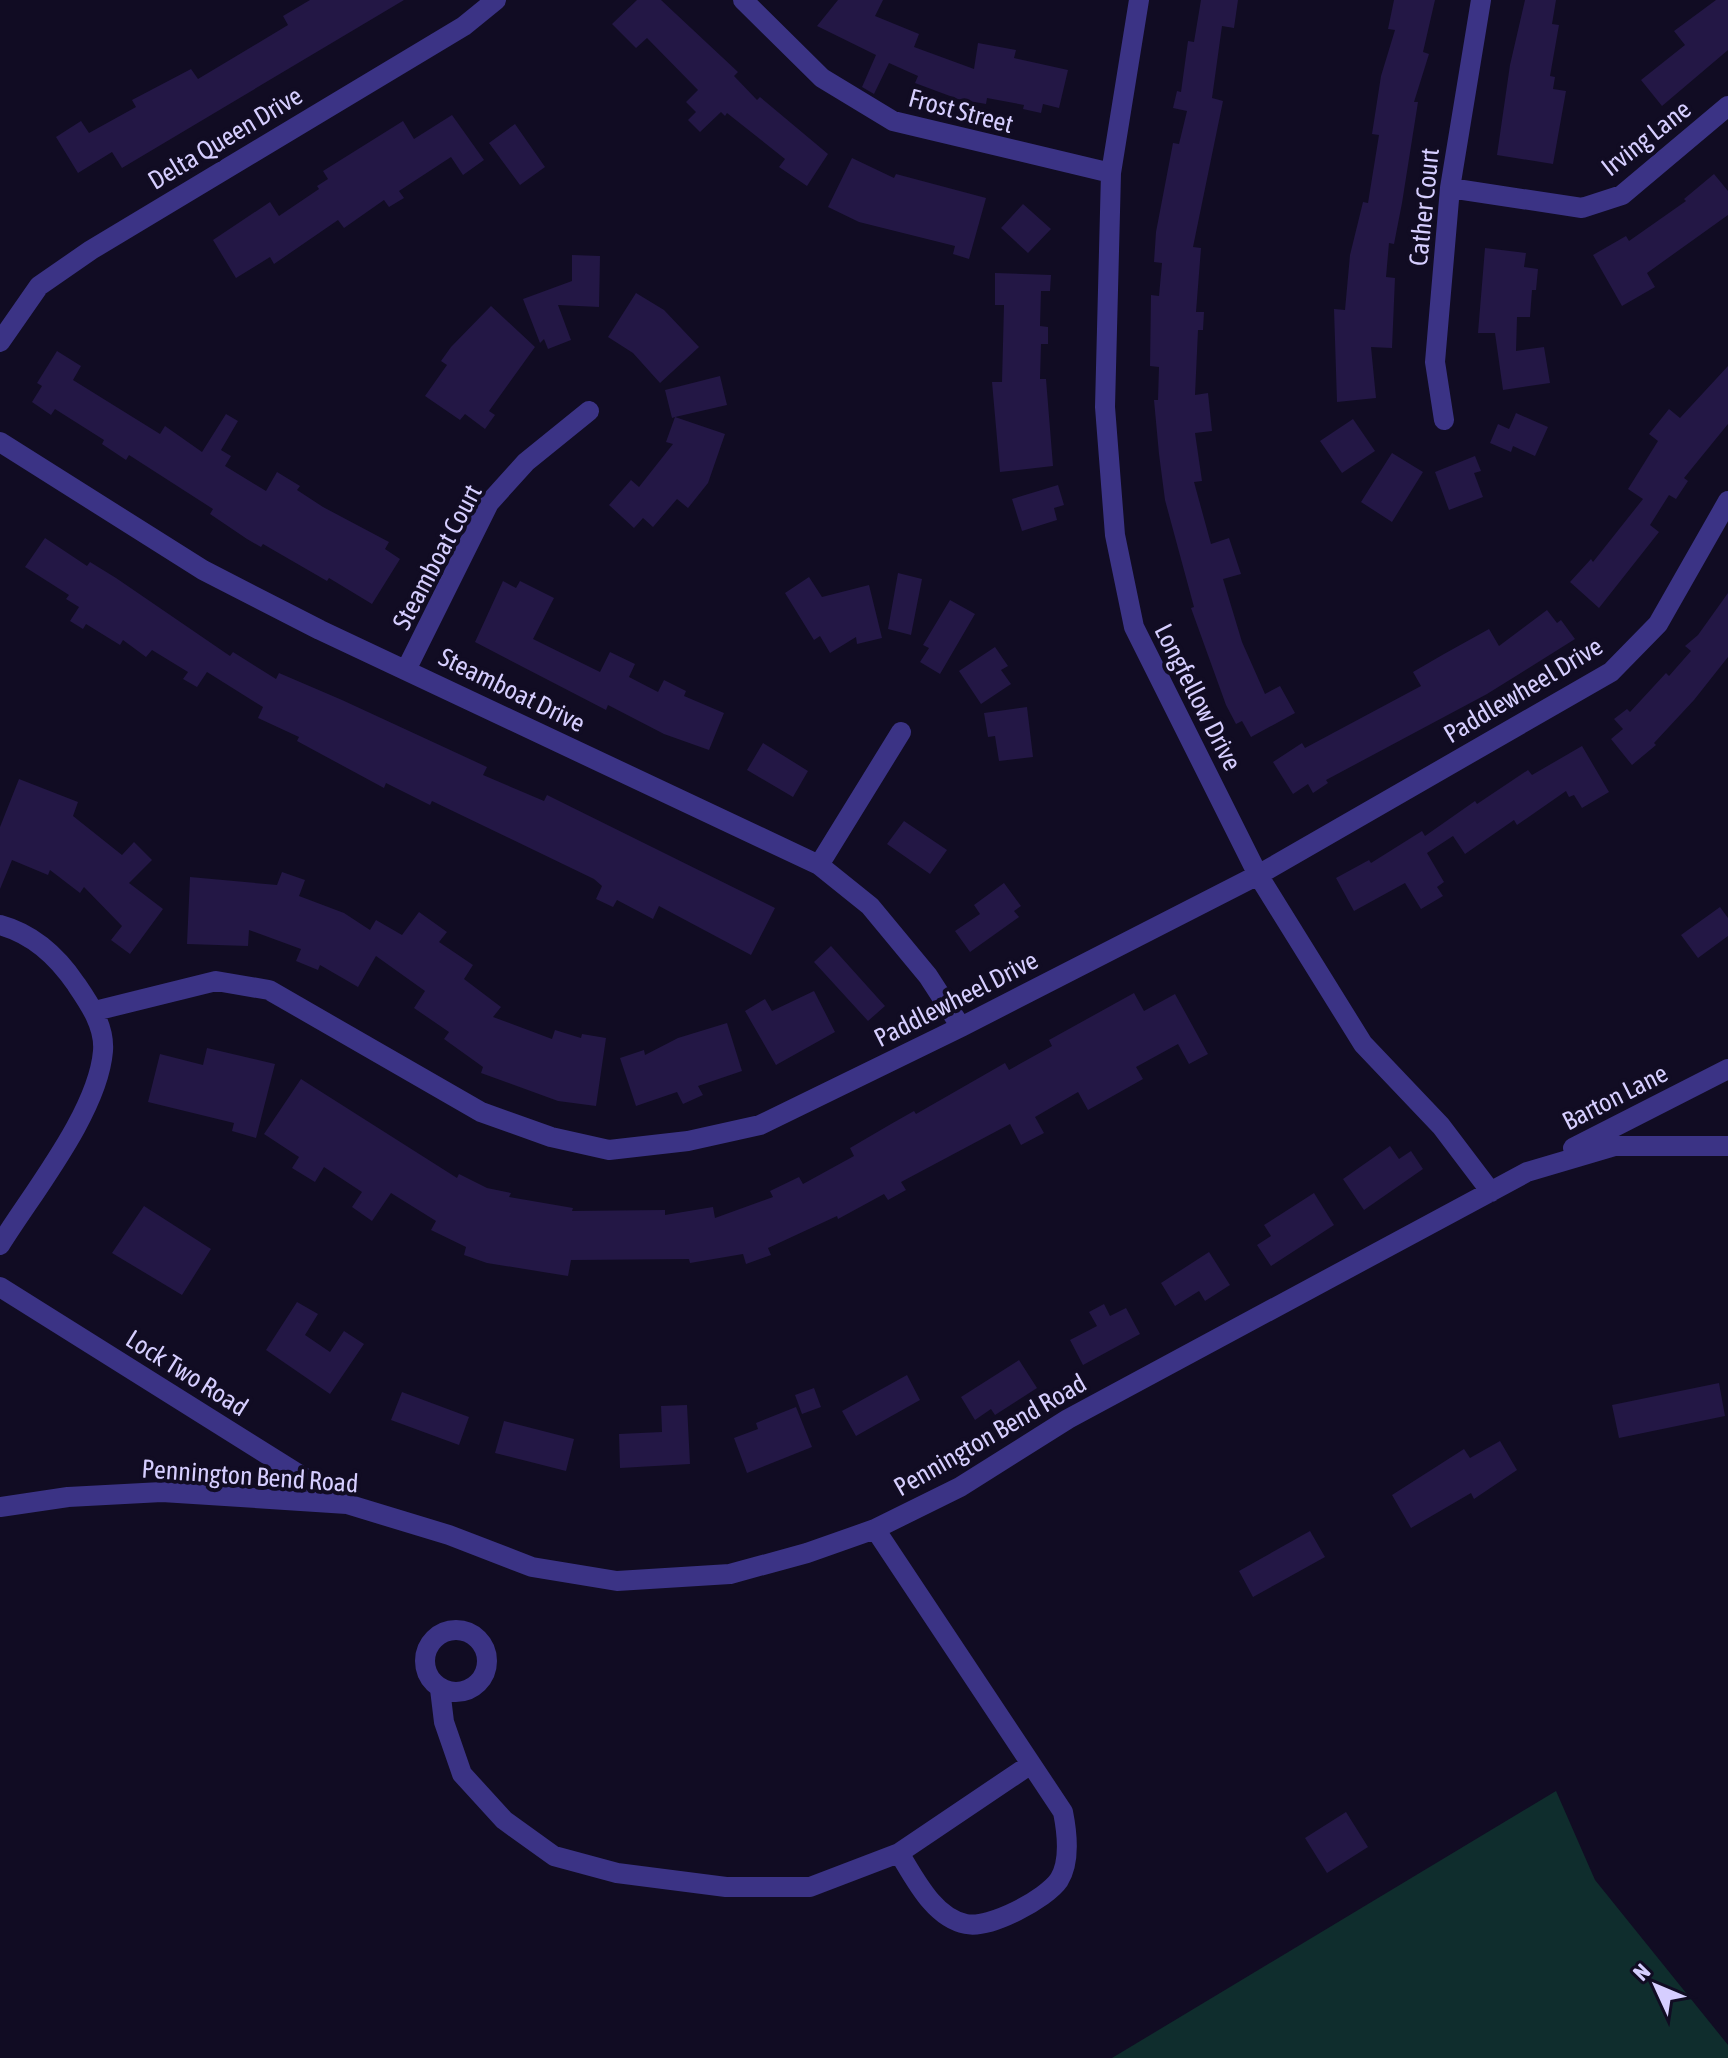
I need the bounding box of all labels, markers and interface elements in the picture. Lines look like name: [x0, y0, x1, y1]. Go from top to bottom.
street label: Delta Queen Drive: [143, 80, 307, 196]
street label: Frost Street: [905, 83, 1017, 139]
street label: Irving Lane: [1595, 94, 1697, 182]
street label: Cather Court: [1403, 147, 1445, 267]
street label: Steamboat Court: [386, 479, 488, 635]
street label: Longfellow Drive: [1148, 619, 1248, 775]
street label: Paddlewheel Drive: [1438, 631, 1608, 749]
street label: Steamboat Drive: [434, 642, 590, 738]
street label: Paddlewheel Drive: [869, 945, 1043, 1053]
street label: Barton Lane: [1557, 1058, 1673, 1136]
street label: Lock Two Road: [121, 1324, 253, 1422]
street label: Pennington Bend Road: [888, 1368, 1092, 1502]
street label: Pennington Bend Road: [141, 1453, 359, 1499]
north arrow: [1616, 1946, 1696, 2026]
text: N: [1628, 1958, 1655, 1986]

